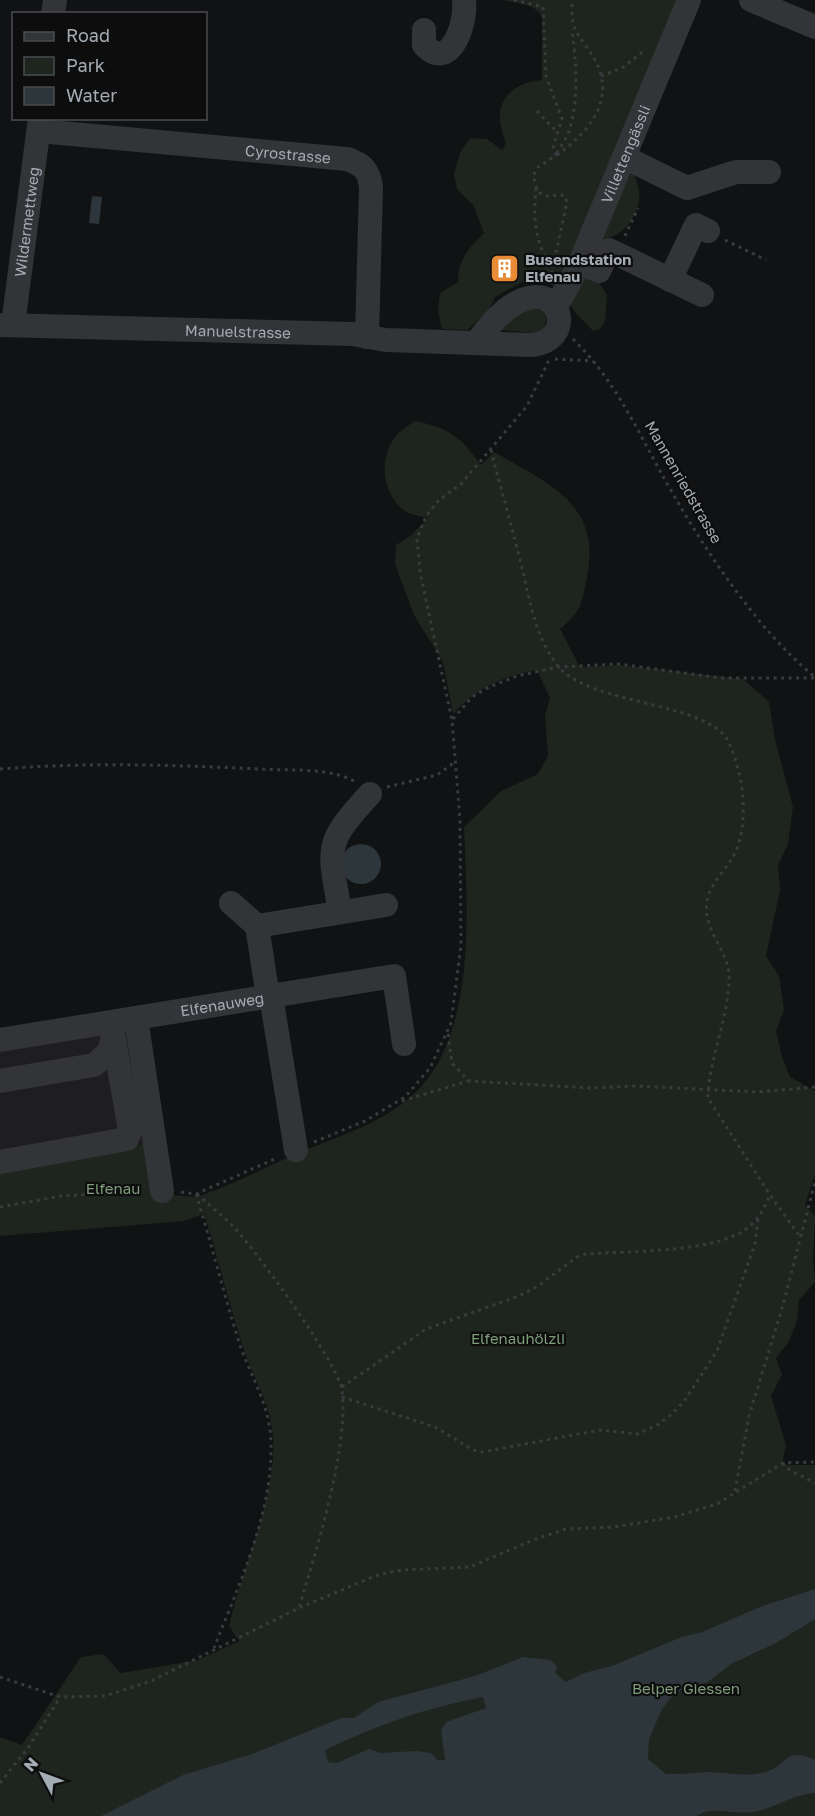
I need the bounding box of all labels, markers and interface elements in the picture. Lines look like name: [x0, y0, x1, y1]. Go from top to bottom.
legend: [12, 12, 207, 120]
text: Road: [66, 24, 110, 46]
text: Park: [66, 54, 105, 76]
text: Water: [66, 84, 117, 106]
street label: Villettengässli: [597, 102, 653, 206]
street label: Cyrostrasse: [244, 141, 332, 167]
street label: Wildermettweg: [10, 166, 43, 278]
place label: Busendstation Elfenau: [525, 250, 631, 285]
building icon: Busendstation Elfenau: [488, 252, 520, 284]
street label: Manuelstrasse: [185, 321, 291, 341]
street label: Mannenriedstrasse: [642, 418, 727, 547]
street label: Elfenauweg: [179, 988, 265, 1020]
park label: Elfenau: [86, 1179, 140, 1197]
park label: Elfenauhölzli: [471, 1329, 565, 1347]
park label: Belper Giessen: [632, 1679, 740, 1697]
north arrow: [12, 1744, 72, 1804]
text: N: [19, 1753, 42, 1775]

